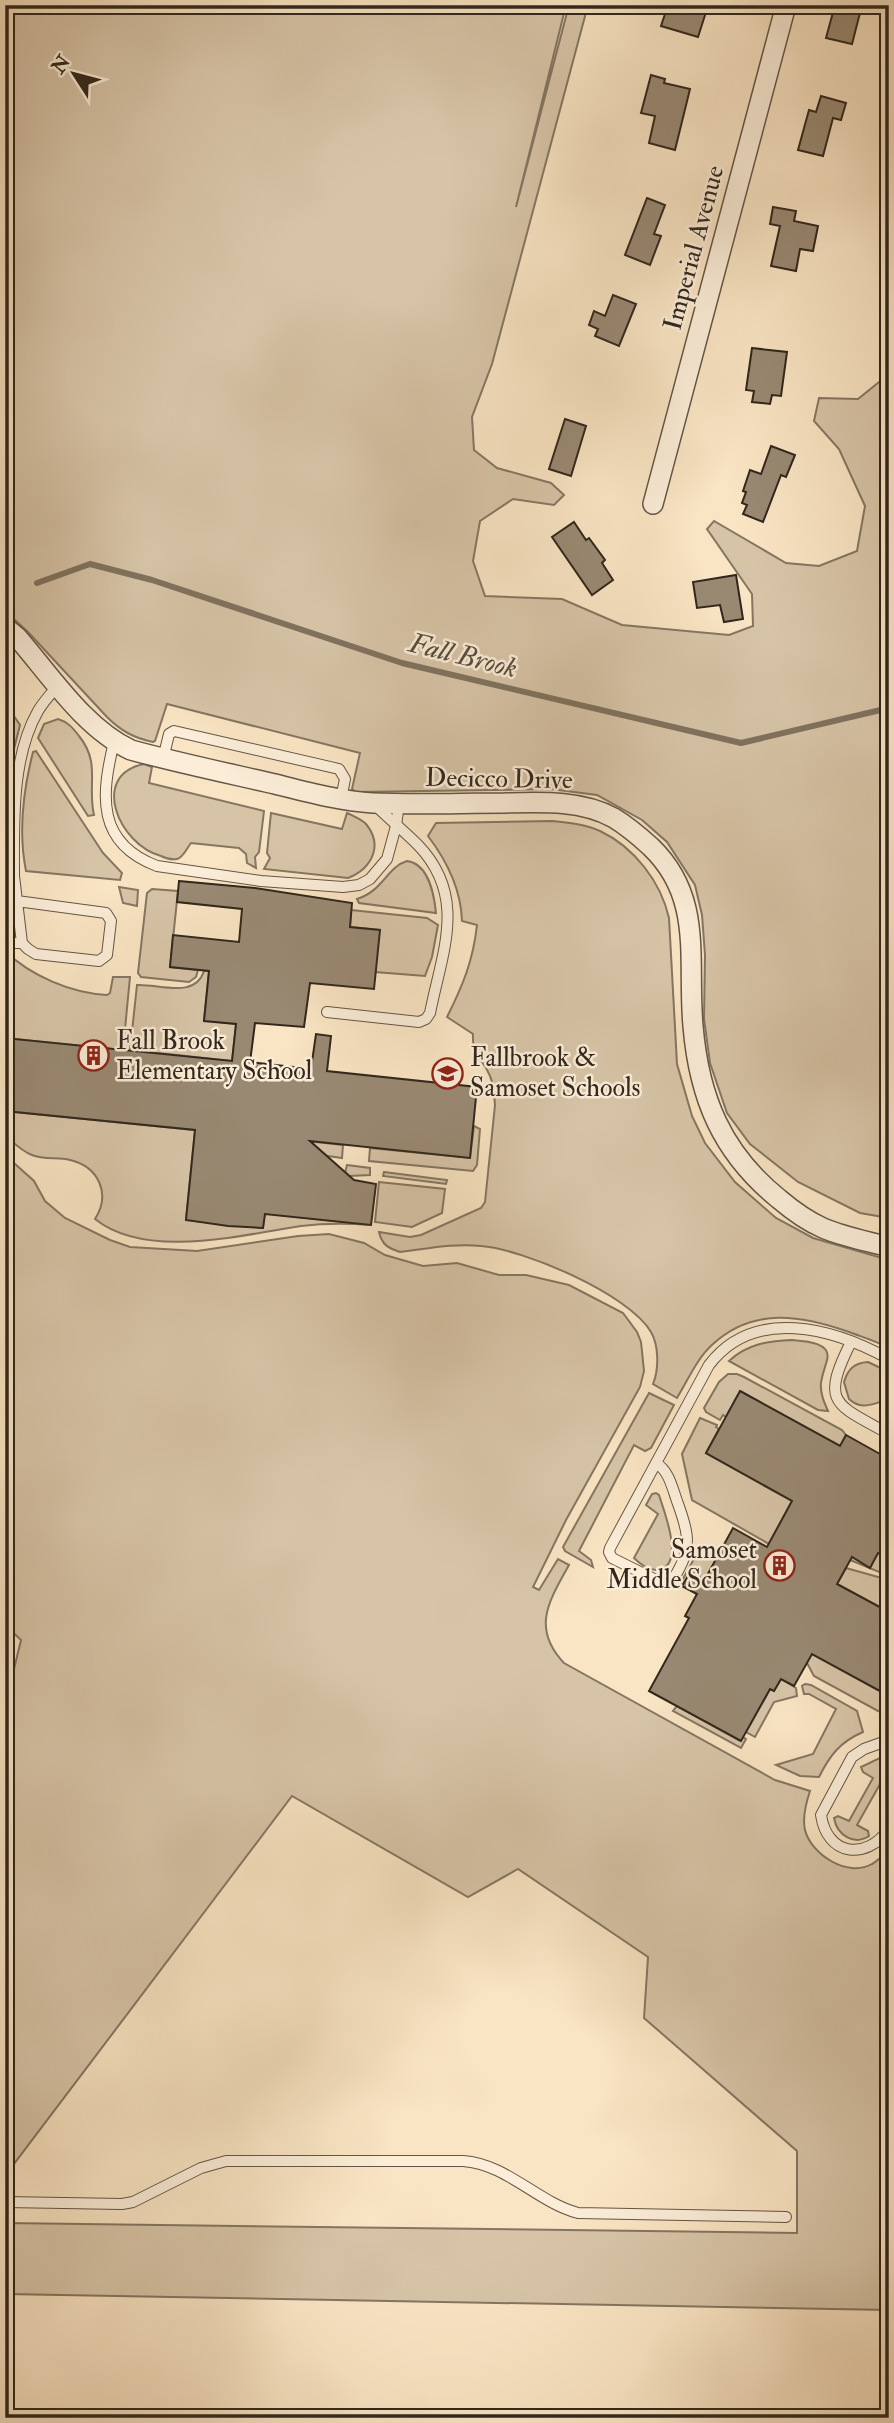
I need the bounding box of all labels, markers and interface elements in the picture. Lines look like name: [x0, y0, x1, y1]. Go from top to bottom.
north arrow: [38, 38, 108, 108]
text: N: [46, 50, 76, 79]
street label: Imperial Avenue: [657, 162, 732, 334]
water label: Fall Brook: [403, 625, 521, 686]
street label: Decicco Drive: [425, 762, 573, 796]
place label: Fall Brook Elementary School: [116, 1025, 313, 1087]
building icon: Fall Brook Elementary School: [76, 1039, 110, 1073]
place label: Fallbrook & Samoset Schools: [470, 1042, 641, 1104]
school or university icon: Fallbrook & Samoset Schools: [430, 1056, 464, 1090]
place label: Samoset Middle School: [606, 1534, 757, 1596]
building icon: Samoset Middle School: [763, 1548, 797, 1582]

